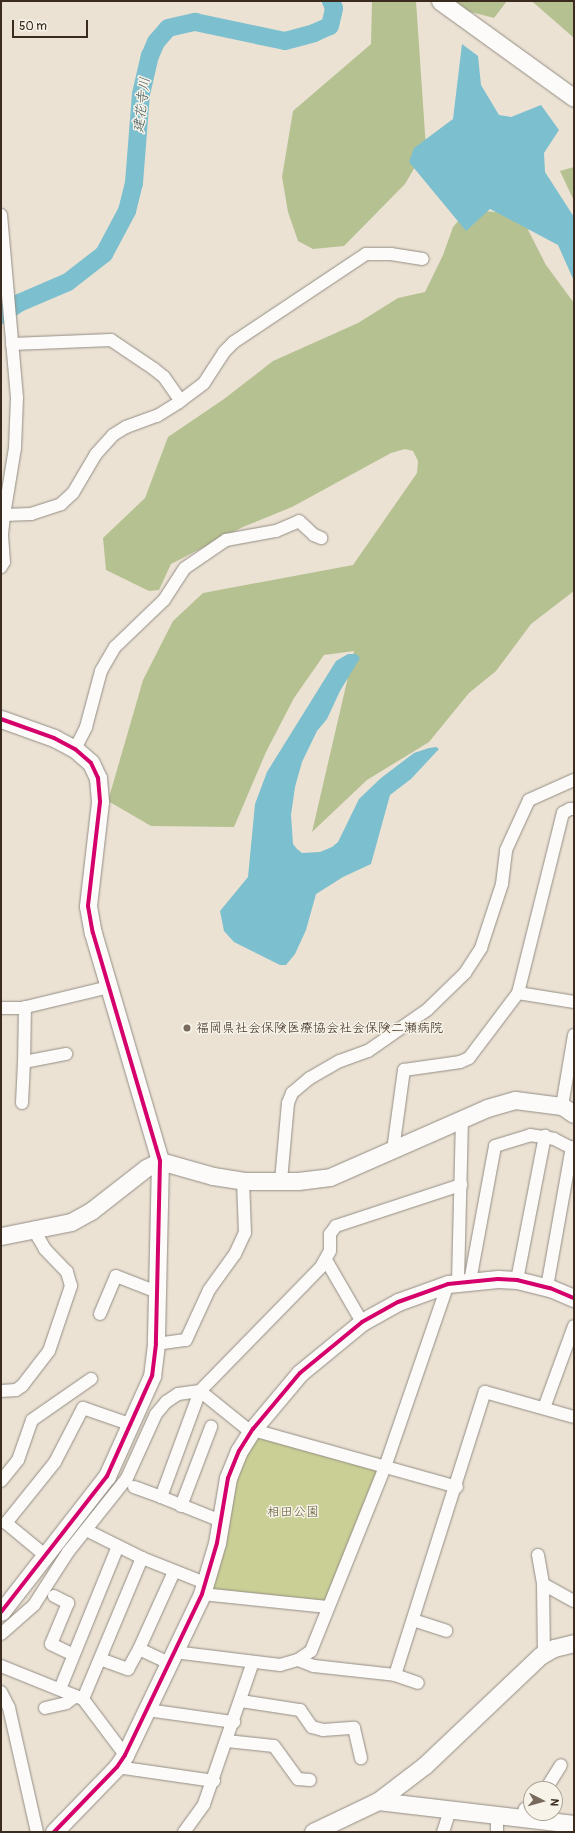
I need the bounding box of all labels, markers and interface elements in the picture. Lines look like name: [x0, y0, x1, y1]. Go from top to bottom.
scale bar: [14, 12, 90, 38]
text: 50 m: [19, 19, 47, 34]
water label: 建花寺川: [130, 76, 154, 134]
place label: 福岡県社会保険医療協会社会保険二瀬病院: [196, 1020, 443, 1036]
marker: 福岡県社会保険医療協会社会保険二瀬病院: [181, 1022, 193, 1034]
park label: 相田公園: [267, 1504, 319, 1520]
north arrow: [523, 1781, 563, 1821]
text: N: [548, 1798, 561, 1807]

